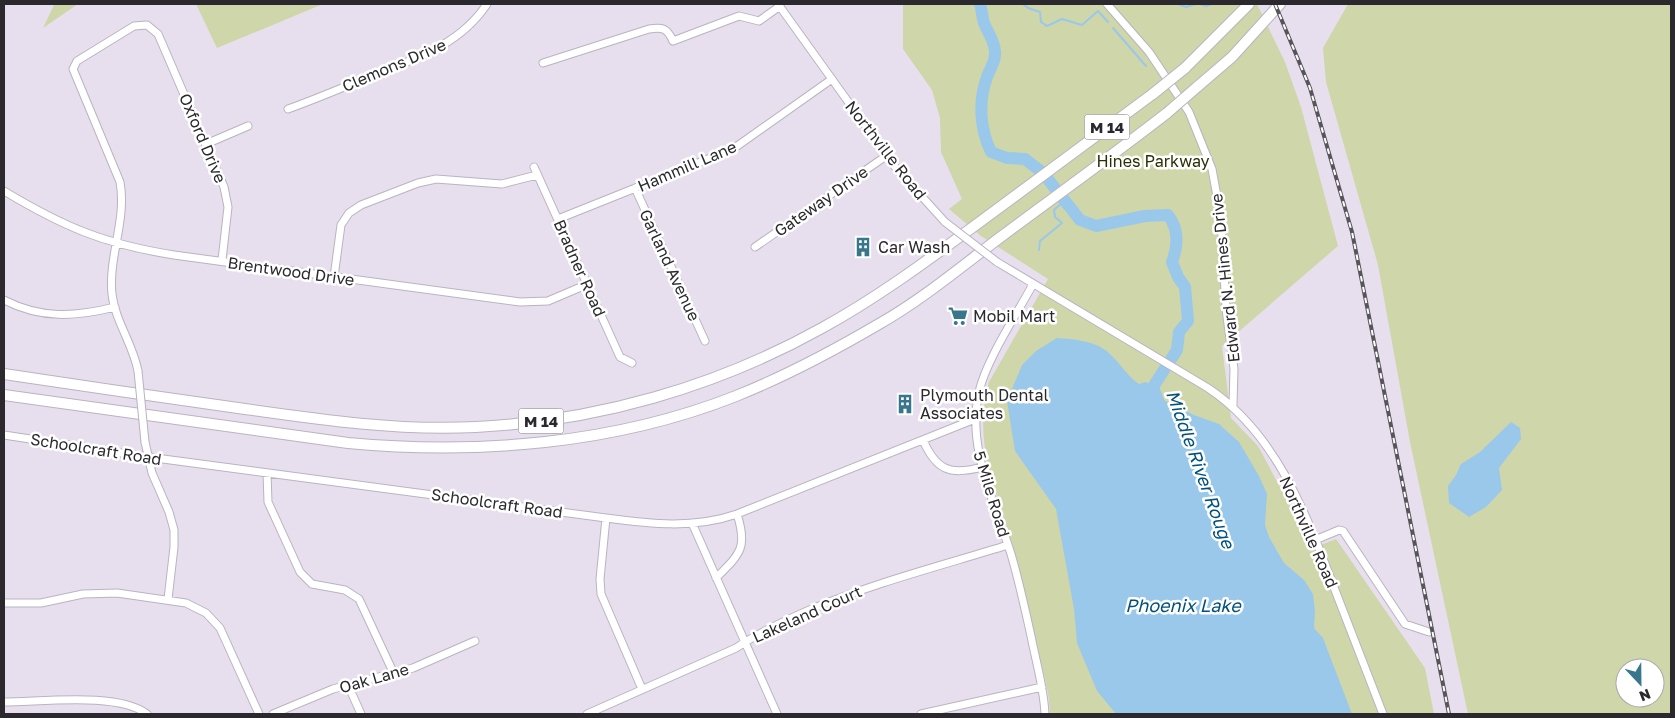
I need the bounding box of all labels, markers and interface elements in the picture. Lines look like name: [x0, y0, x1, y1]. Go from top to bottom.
street label: Clemons Drive: [339, 34, 449, 96]
street label: Oxford Drive: [175, 90, 231, 186]
street label: Northville Road: [841, 97, 931, 203]
road number: M 14: [1084, 114, 1130, 140]
street label: Hammill Lane: [635, 136, 739, 196]
park label: Hines Parkway: [1096, 151, 1210, 171]
street label: Gateway Drive: [770, 161, 872, 241]
street label: Edward N. Hines Drive: [1206, 193, 1244, 363]
street label: Garland Avenue: [635, 206, 705, 324]
street label: Bradner Road: [550, 216, 610, 320]
building icon: Car Wash: [852, 236, 874, 258]
place label: Car Wash: [878, 237, 950, 257]
street label: Brentwood Drive: [226, 252, 356, 290]
supermarket icon: Mobil Mart: [947, 305, 969, 327]
place label: Mobil Mart: [973, 306, 1055, 326]
place label: Plymouth Dental Associates: [920, 385, 1049, 423]
water label: Middle River Rouge: [1162, 387, 1240, 553]
building icon: Plymouth Dental Associates: [894, 393, 916, 415]
road number: M 14: [518, 408, 564, 434]
street label: Schoolcraft Road: [29, 429, 163, 469]
street label: 5 Mile Road: [969, 449, 1015, 539]
street label: Northville Road: [1275, 473, 1343, 591]
street label: Schoolcraft Road: [430, 484, 564, 522]
street label: Lakeland Court: [749, 581, 865, 647]
water label: Phoenix Lake: [1125, 594, 1242, 616]
north arrow: [1615, 658, 1665, 708]
street label: Oak Lane: [337, 659, 411, 697]
text: N: [1637, 686, 1653, 705]

